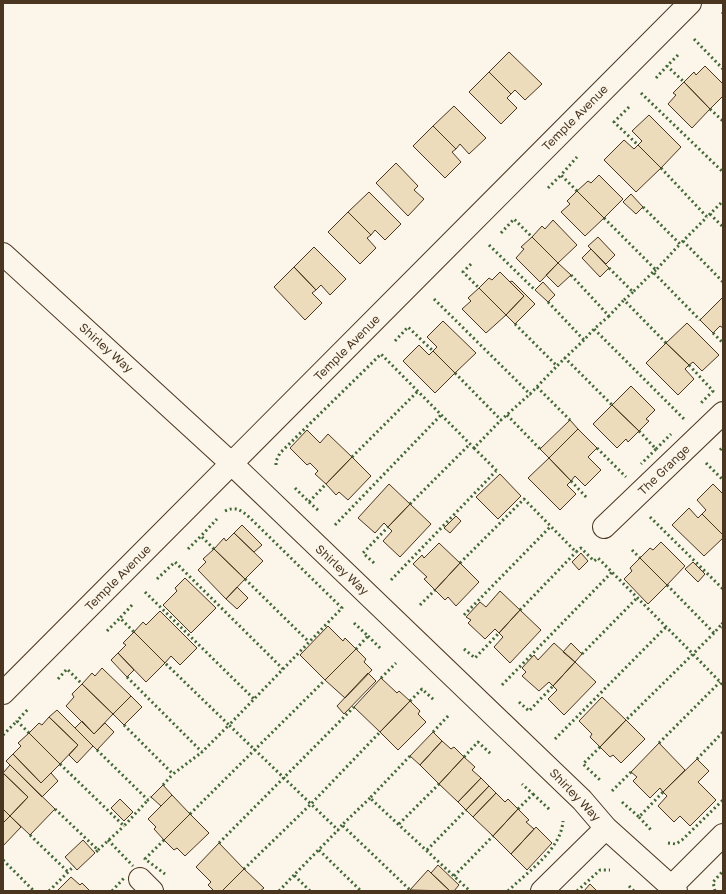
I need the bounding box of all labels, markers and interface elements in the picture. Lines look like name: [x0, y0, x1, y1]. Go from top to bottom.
street label: Temple Avenue: [538, 81, 611, 154]
street label: Temple Avenue: [310, 311, 383, 384]
street label: Shirley Way: [76, 319, 137, 376]
street label: The Grange: [635, 441, 693, 498]
street label: Temple Avenue: [81, 541, 154, 614]
street label: Shirley Way: [313, 541, 372, 598]
street label: Shirley Way: [547, 765, 604, 824]

